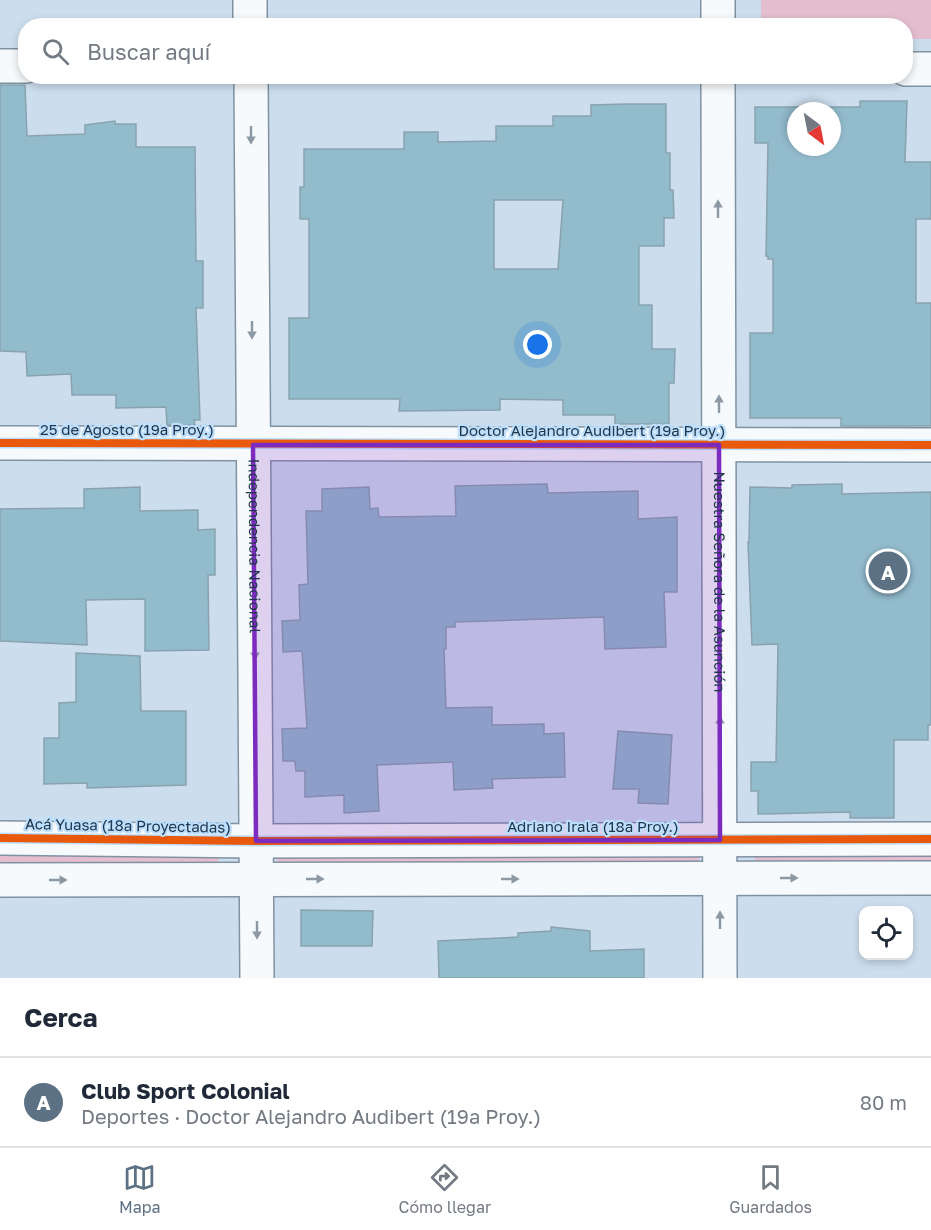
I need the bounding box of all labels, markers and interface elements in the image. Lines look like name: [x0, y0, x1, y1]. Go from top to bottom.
search box: [18, 18, 913, 84]
icon: search: [39, 35, 72, 68]
text: Buscar aquí: [87, 38, 210, 65]
north arrow: [787, 102, 841, 156]
one-way arrow: [246, 125, 256, 144]
one-way arrow: [713, 199, 723, 218]
one-way arrow: [247, 320, 257, 339]
your location: [523, 330, 552, 359]
one-way arrow: [714, 394, 724, 413]
street label: 25 de Agosto (19ª Proy.): [40, 420, 214, 438]
street label: Doctor Alejandro Audibert (19ª Proy.): [459, 421, 725, 439]
street label: Independencia Nacional: [246, 459, 265, 633]
street label: Nuestra Señora de la Asunción: [711, 471, 729, 693]
pin: A: [868, 548, 908, 594]
one-way arrow: [250, 641, 260, 660]
one-way arrow: [715, 715, 725, 734]
street label: Acá Yuasa (18ª Proyectadas): [25, 814, 231, 836]
street label: Adriano Irala (18ª Proy.): [507, 817, 679, 835]
one-way arrow: [780, 873, 799, 883]
one-way arrow: [306, 874, 325, 884]
one-way arrow: [501, 874, 520, 884]
one-way arrow: [49, 875, 68, 885]
map controls: [859, 906, 913, 960]
button: locate: [859, 906, 913, 960]
one-way arrow: [715, 910, 725, 929]
one-way arrow: [252, 920, 262, 939]
text: Cerca: [24, 1002, 98, 1033]
text: Club Sport Colonial: [81, 1077, 290, 1104]
text: A: [36, 1090, 51, 1114]
text: 80 m: [860, 1090, 907, 1114]
text: Deportes · Doctor Alejandro Audibert (19ª Proy.): [81, 1104, 541, 1128]
tab: Mapa: [119, 1161, 161, 1217]
tab: Cómo llegar: [399, 1161, 491, 1217]
tab: Guardados: [729, 1161, 812, 1217]

